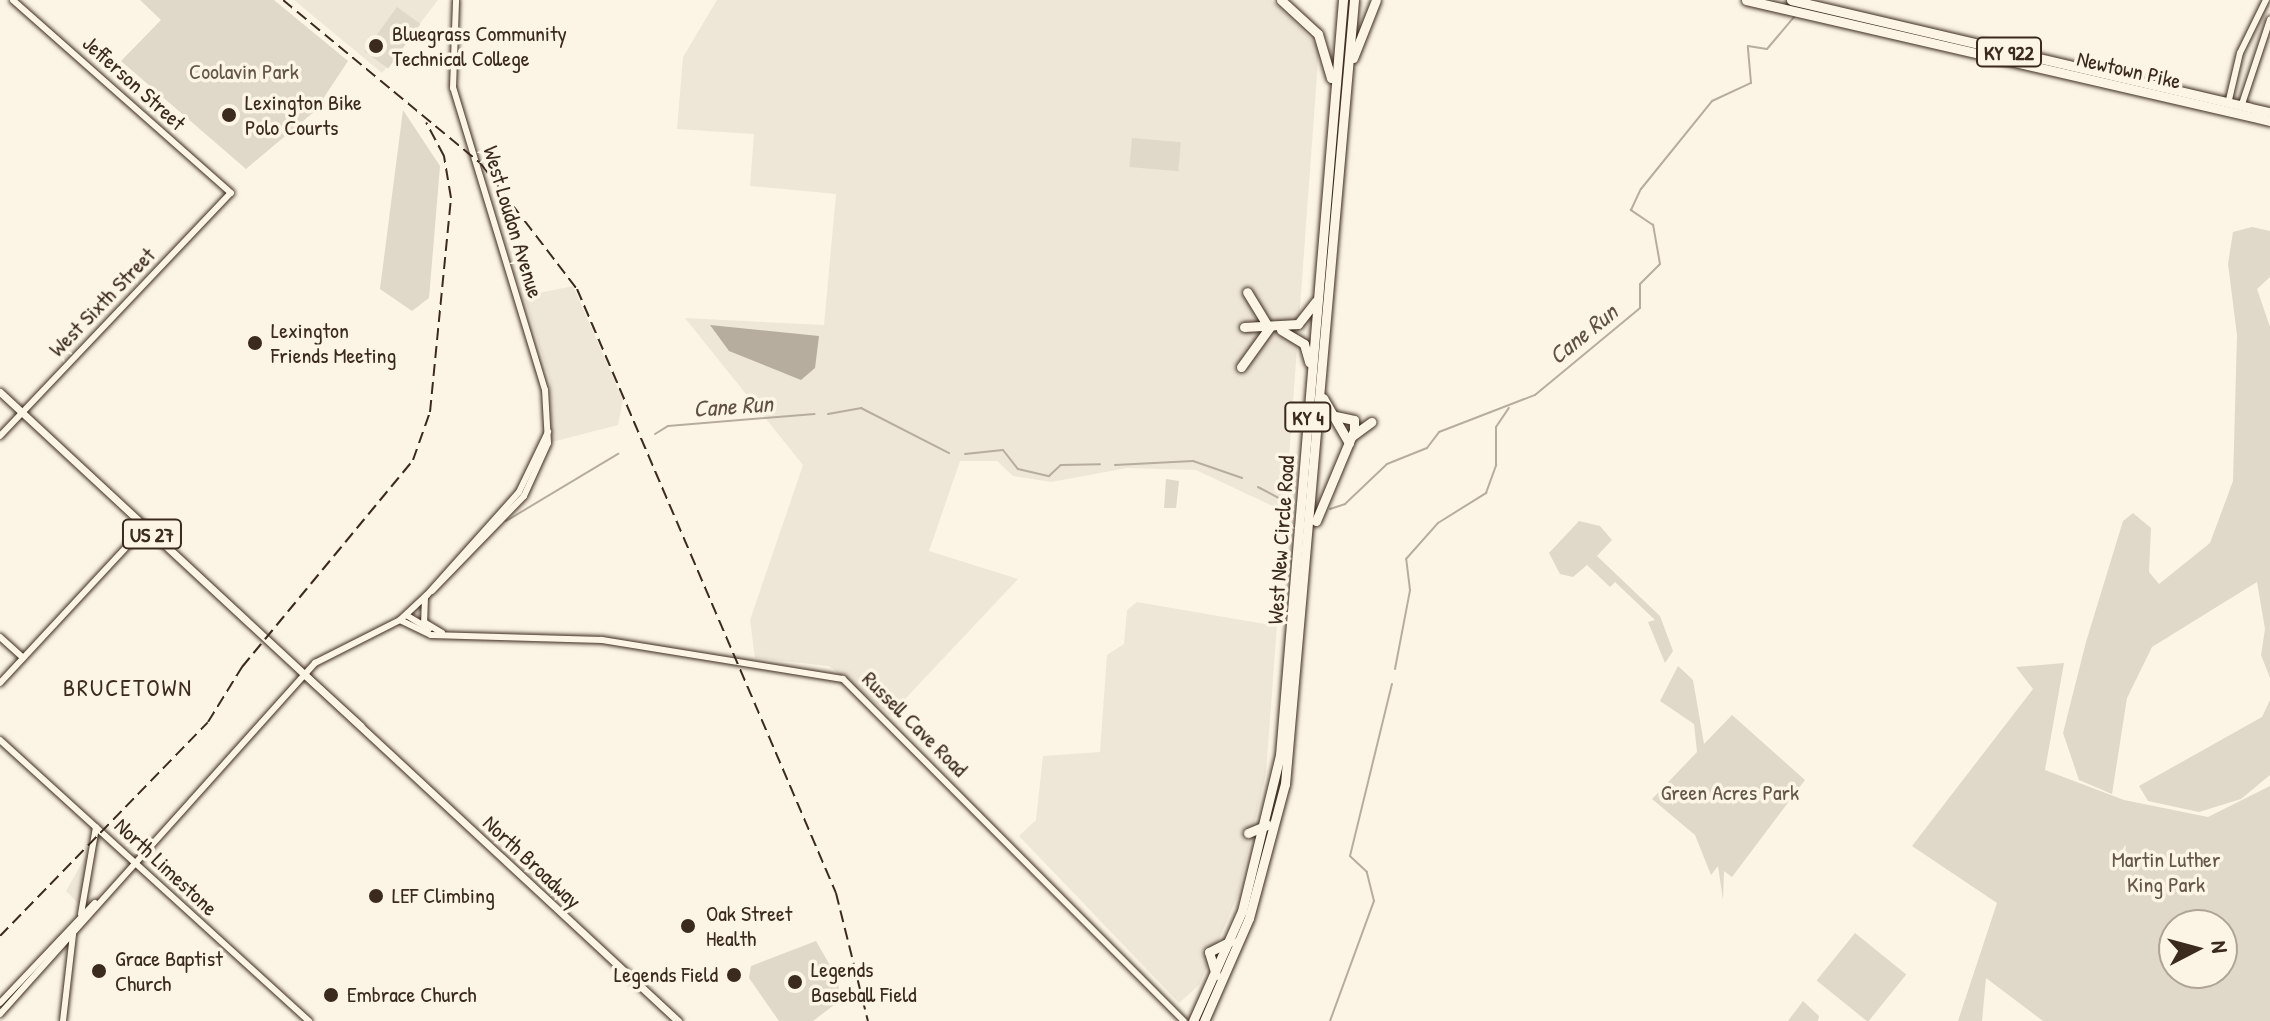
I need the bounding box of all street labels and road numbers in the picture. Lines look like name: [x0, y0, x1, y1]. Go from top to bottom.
street label: Jefferson Street: [77, 30, 191, 136]
road number: KY 922: [1975, 36, 2043, 68]
street label: Newtown Pike: [2075, 45, 2183, 95]
street label: West Loudon Avenue: [477, 143, 549, 301]
street label: West Sixth Street: [43, 242, 161, 362]
road number: KY 4: [1284, 401, 1332, 433]
street label: West New Circle Road: [1262, 455, 1300, 625]
road number: US 27: [120, 518, 184, 550]
street label: Russell Cave Road: [857, 666, 973, 782]
street label: North Broadway: [477, 810, 587, 914]
street label: North Limestone: [109, 813, 223, 921]

